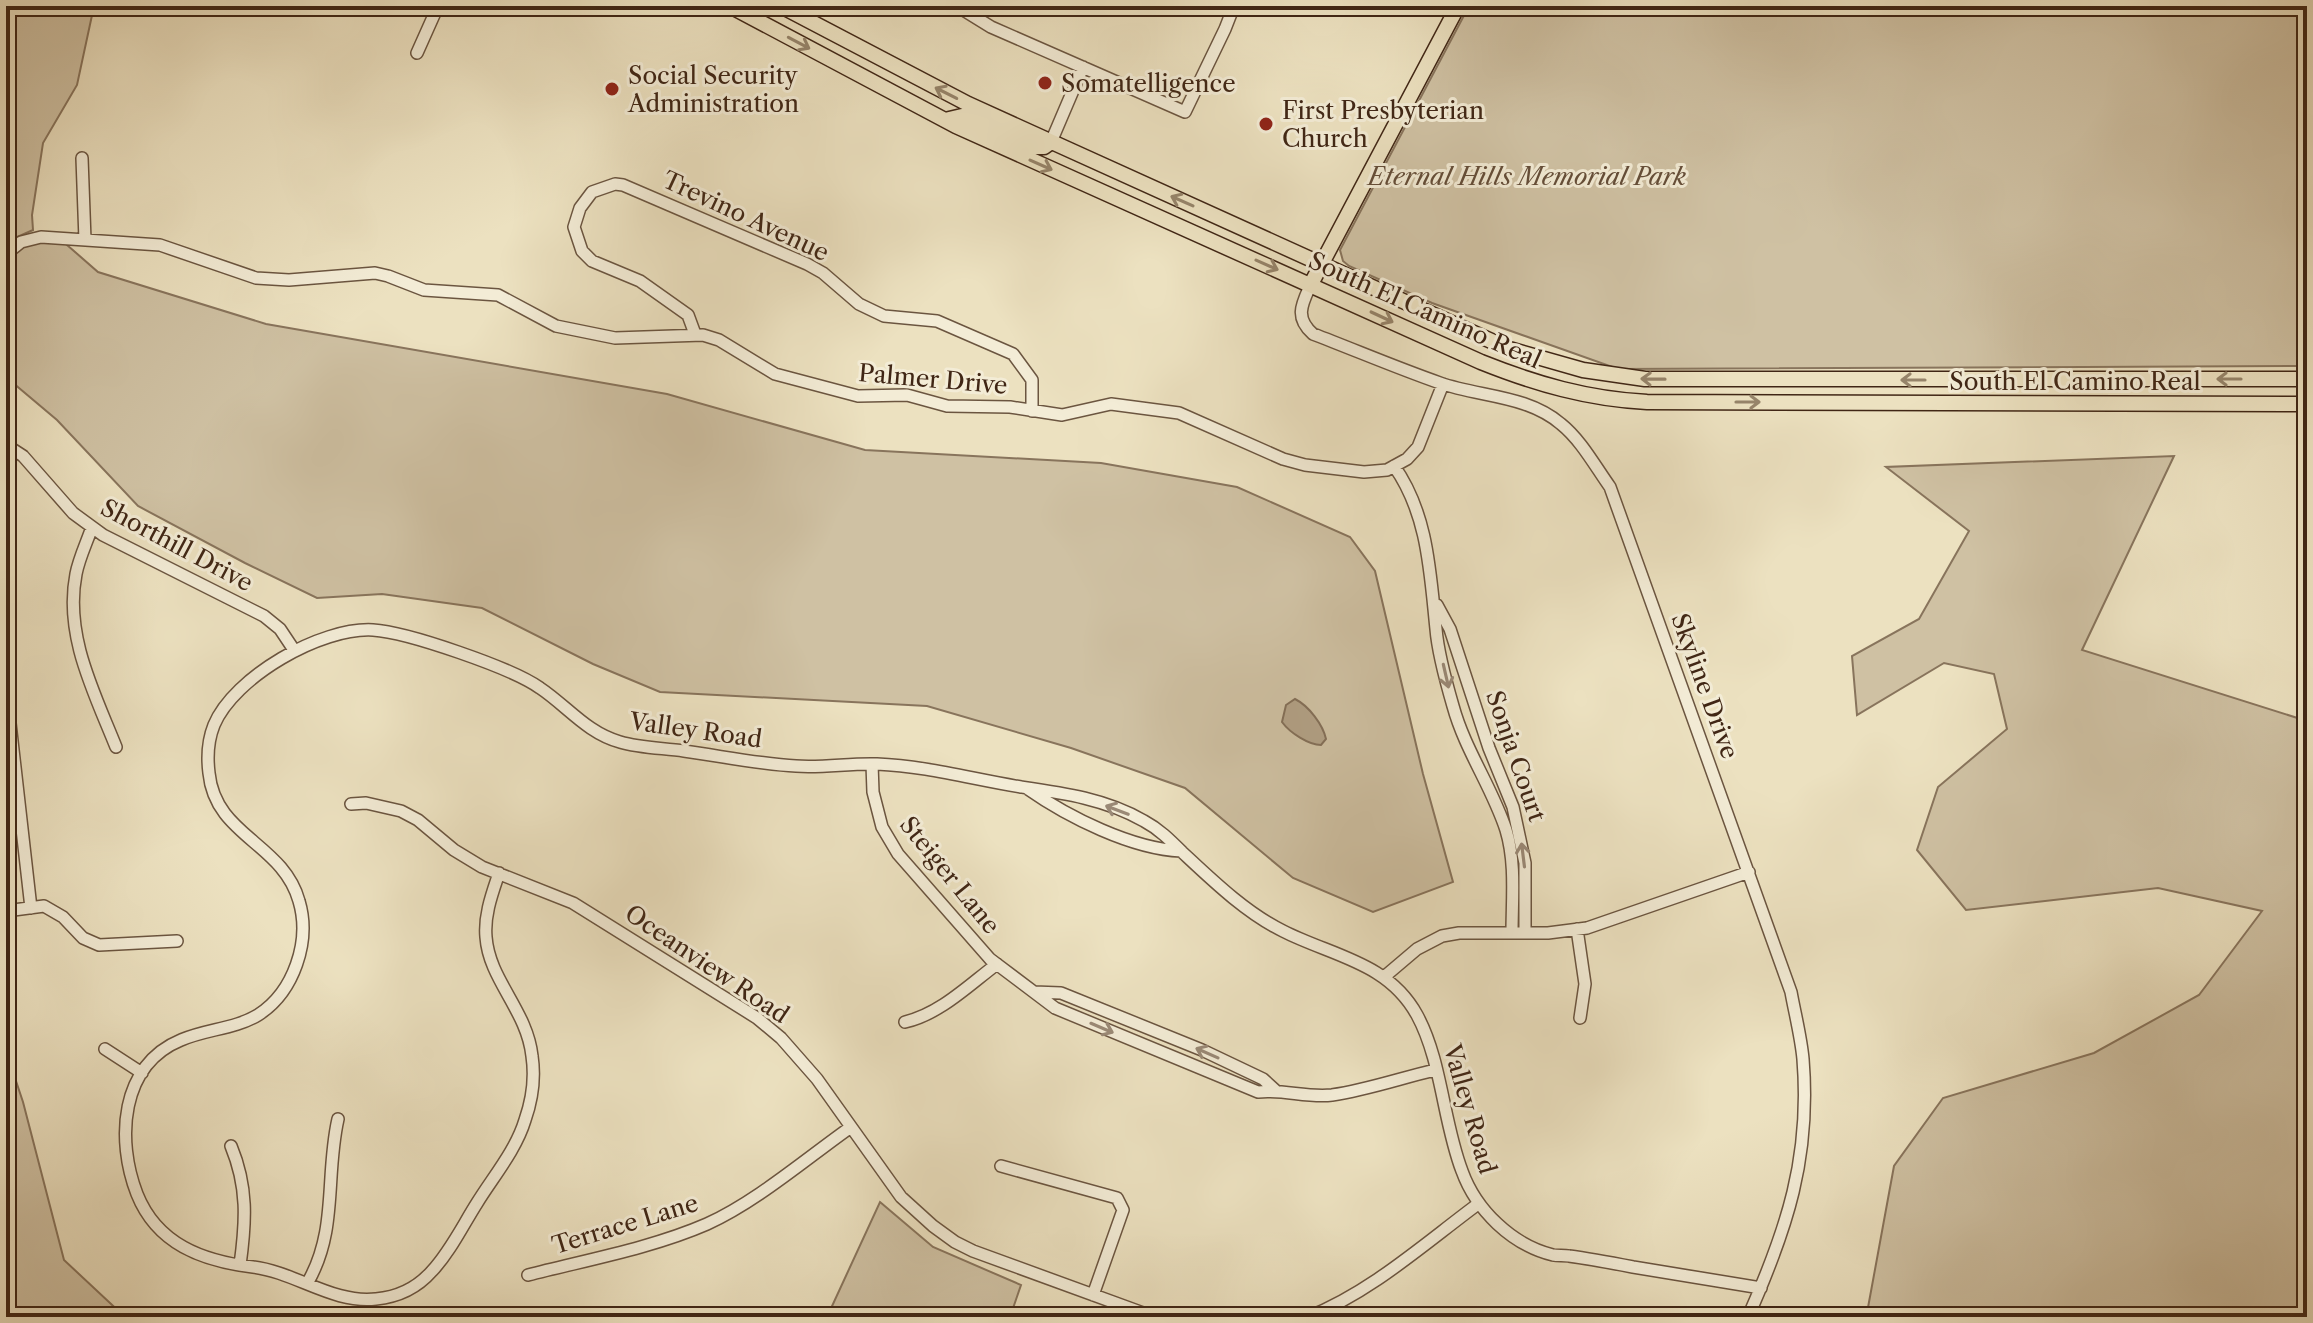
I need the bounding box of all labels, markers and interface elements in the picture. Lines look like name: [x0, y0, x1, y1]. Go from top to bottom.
one-way arrow: [786, 35, 810, 51]
place label: Social Security Administration: [627, 61, 799, 118]
place label: Somatelligence: [1061, 69, 1236, 98]
marker: Somatelligence: [1036, 74, 1054, 92]
marker: Social Security Administration: [603, 80, 621, 98]
one-way arrow: [935, 85, 959, 100]
place label: First Presbyterian Church: [1282, 96, 1484, 153]
marker: First Presbyterian Church: [1257, 115, 1275, 133]
one-way arrow: [1029, 158, 1053, 173]
park label: Eternal Hills Memorial Park: [1366, 162, 1686, 191]
street label: Trevino Avenue: [658, 165, 834, 267]
one-way arrow: [1171, 193, 1195, 208]
street label: South El Camino Real: [1304, 246, 1546, 374]
one-way arrow: [1254, 258, 1278, 273]
one-way arrow: [1370, 310, 1394, 325]
street label: Palmer Drive: [857, 358, 1009, 400]
street label: South El Camino Real: [1949, 367, 2201, 396]
one-way arrow: [1640, 371, 1667, 387]
one-way arrow: [2216, 371, 2243, 387]
one-way arrow: [1900, 372, 1927, 388]
one-way arrow: [1734, 394, 1761, 410]
street label: Shorthill Drive: [96, 493, 258, 597]
street label: Skyline Drive: [1665, 609, 1745, 763]
one-way arrow: [1439, 663, 1454, 689]
street label: Sonja Court: [1480, 687, 1552, 826]
street label: Valley Road: [627, 706, 764, 754]
one-way arrow: [1105, 801, 1130, 816]
street label: Steiger Lane: [894, 811, 1006, 939]
one-way arrow: [1515, 843, 1530, 868]
street label: Oceanview Road: [620, 898, 795, 1030]
one-way arrow: [1089, 1021, 1114, 1036]
street label: Valley Road: [1437, 1040, 1502, 1177]
one-way arrow: [1195, 1045, 1219, 1060]
street label: Terrace Lane: [548, 1188, 702, 1260]

